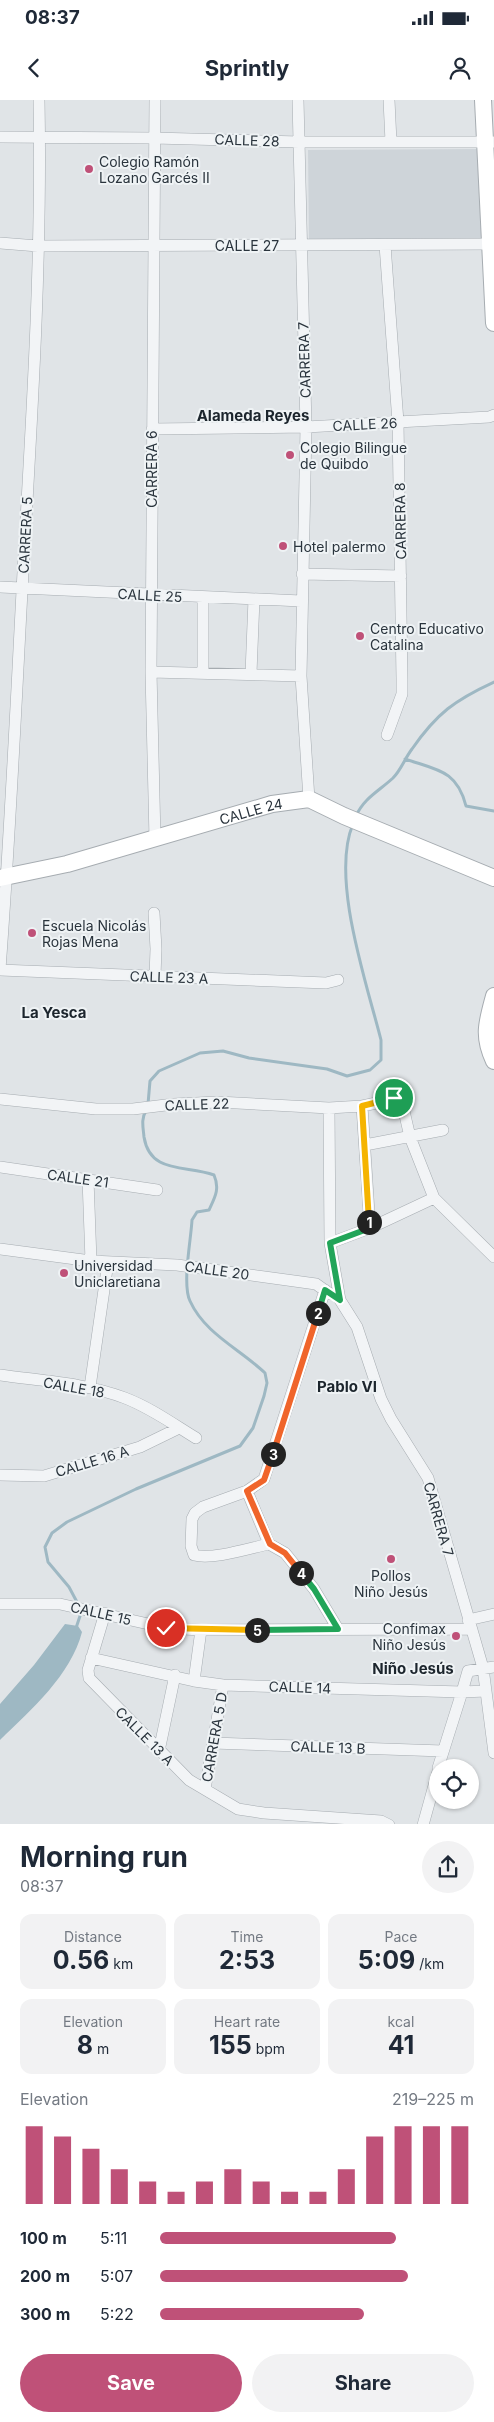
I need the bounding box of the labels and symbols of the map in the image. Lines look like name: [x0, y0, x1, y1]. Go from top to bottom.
street label: CALLE 28: [214, 130, 280, 150]
place label: Colegio Ramón Lozano Garcés II: [99, 153, 210, 186]
marker: Colegio Ramón Lozano Garcés II: [83, 163, 95, 175]
street label: CALLE 27: [215, 237, 279, 254]
street label: CARRERA 7: [294, 321, 314, 399]
district label: Alameda Reyes: [197, 406, 309, 425]
street label: CALLE 26: [332, 414, 398, 434]
street label: CARRERA 6: [143, 430, 160, 508]
place label: Colegio Bilingue de Quibdo: [300, 439, 407, 472]
marker: Colegio Bilingue de Quibdo: [284, 449, 296, 461]
street label: CARRERA 8: [391, 482, 409, 560]
street label: CARRERA 5: [14, 496, 36, 574]
place label: Hotel palermo: [293, 538, 386, 555]
marker: Hotel palermo: [277, 540, 289, 552]
street label: CALLE 25: [117, 585, 183, 605]
place label: Centro Educativo Catalina: [370, 620, 484, 653]
marker: Centro Educativo Catalina: [354, 630, 366, 642]
street label: CALLE 24: [217, 794, 284, 828]
place label: Escuela Nicolás Rojas Mena: [42, 917, 146, 950]
marker: Escuela Nicolás Rojas Mena: [26, 927, 38, 939]
street label: CALLE 23 A: [129, 967, 209, 987]
district label: La Yesca: [21, 1003, 87, 1022]
pin: [373, 1077, 415, 1119]
street label: CALLE 22: [164, 1094, 230, 1114]
street label: CALLE 21: [46, 1165, 110, 1191]
pin: 1: [356, 1210, 382, 1234]
place label: Universidad Uniclaretiana: [74, 1257, 161, 1290]
street label: CALLE 20: [184, 1257, 250, 1283]
marker: Universidad Uniclaretiana: [58, 1267, 70, 1279]
pin: 2: [306, 1300, 330, 1326]
street label: CALLE 18: [42, 1373, 106, 1401]
district label: Pablo VI: [317, 1377, 377, 1396]
street label: CALLE 16 A: [53, 1442, 131, 1480]
pin: 3: [260, 1442, 286, 1466]
street label: CARRERA 7: [420, 1480, 458, 1558]
marker: Pollos Niño Jesús: [385, 1553, 397, 1565]
pin: 4: [288, 1560, 314, 1586]
place label: Pollos Niño Jesús: [354, 1567, 428, 1600]
street label: CALLE 15: [69, 1598, 133, 1628]
pin: [145, 1607, 187, 1649]
pin: 5: [244, 1618, 270, 1642]
place label: Confimax Niño Jesús: [372, 1620, 446, 1653]
marker: Confimax Niño Jesús: [450, 1630, 462, 1642]
district label: Niño Jesús: [372, 1659, 454, 1678]
street label: CALLE 14: [268, 1677, 332, 1697]
street label: CARRERA 5 D: [198, 1691, 230, 1783]
street label: CALLE 13 A: [112, 1703, 178, 1769]
street label: CALLE 13 B: [290, 1737, 366, 1757]

